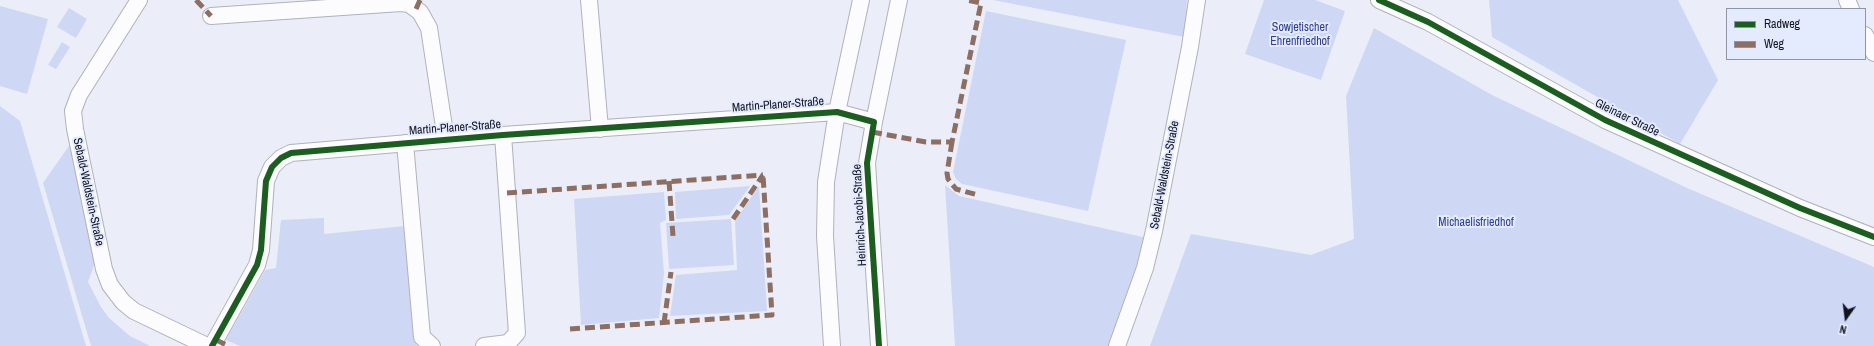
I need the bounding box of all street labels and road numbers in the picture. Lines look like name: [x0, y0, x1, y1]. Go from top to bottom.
street label: Martin-Planer-Straße: [731, 95, 825, 115]
street label: Gleinaer Straße: [1592, 96, 1662, 140]
street label: Martin-Planer-Straße: [408, 118, 502, 138]
street label: Sebald-Waldstein-Straße: [1147, 120, 1183, 230]
street label: Sebald-Waldstein-Straße: [70, 137, 106, 247]
street label: Heinrich-Jacobi-Straße: [850, 164, 870, 266]

